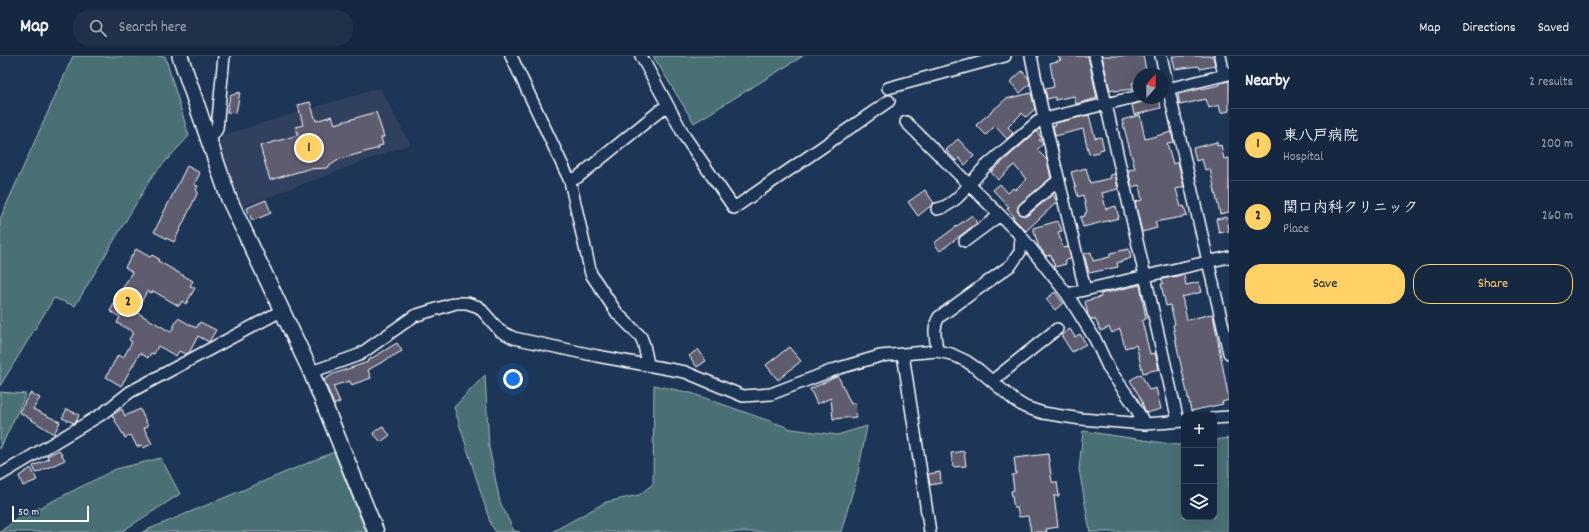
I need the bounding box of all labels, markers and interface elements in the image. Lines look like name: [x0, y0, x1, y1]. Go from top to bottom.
search box: [73, 10, 353, 46]
text: Map: [20, 14, 49, 41]
icon: search: [87, 17, 109, 39]
text: Search here: [119, 17, 187, 39]
text: Map: [1419, 18, 1441, 38]
text: Directions: [1463, 18, 1516, 38]
text: Saved: [1538, 18, 1569, 38]
north arrow: [1133, 68, 1169, 104]
text: Nearby: [1245, 70, 1289, 94]
text: 2 results: [1529, 73, 1573, 92]
text: 東八戸病院: [1283, 126, 1358, 148]
pin: 1: [296, 133, 322, 163]
text: 1: [1257, 135, 1259, 154]
text: 200 m: [1541, 135, 1573, 154]
text: Hospital: [1283, 148, 1323, 167]
text: 関口内科クリニック: [1283, 198, 1418, 220]
text: 2: [1255, 207, 1261, 226]
text: 260 m: [1542, 207, 1573, 226]
text: Place: [1283, 220, 1309, 239]
button: Save: [1245, 264, 1405, 304]
button: Share: [1413, 264, 1573, 304]
pin: 2: [115, 287, 141, 317]
your location: [503, 369, 523, 389]
map controls: [1181, 412, 1217, 520]
button: +: [1181, 412, 1217, 448]
button: −: [1181, 448, 1217, 484]
button: layers: [1181, 484, 1217, 520]
scale bar: [12, 504, 89, 523]
text: 50 m: [18, 505, 39, 521]

